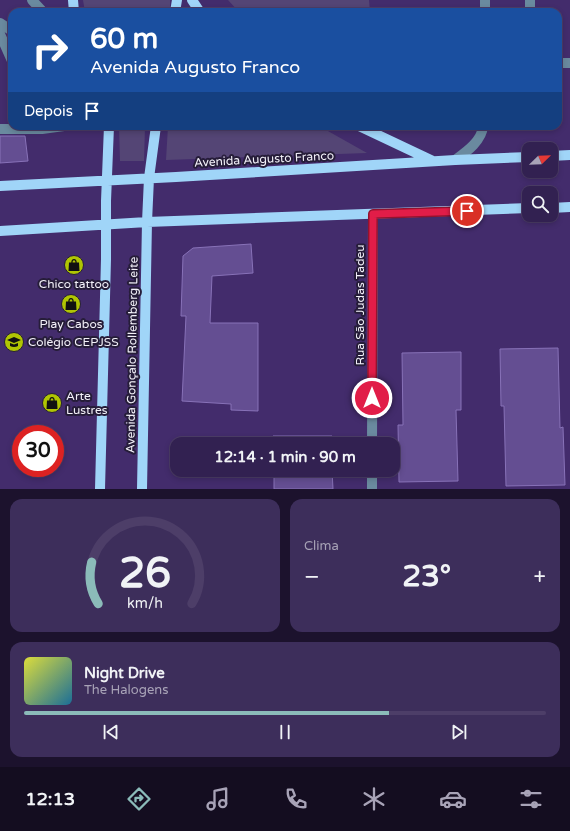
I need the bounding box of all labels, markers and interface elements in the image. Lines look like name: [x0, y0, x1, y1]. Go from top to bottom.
text: 60 m: [90, 22, 158, 56]
icon: right: [24, 24, 76, 76]
text: Avenida Augusto Franco: [90, 56, 300, 78]
icon: arrive: [81, 100, 103, 122]
text: Depois: [24, 102, 73, 120]
north arrow: [522, 142, 558, 178]
map controls: [522, 142, 558, 222]
street label: Avenida Augusto Franco: [194, 148, 334, 170]
button: search: [522, 186, 558, 222]
pin: [450, 194, 484, 228]
icon: arrive: [456, 200, 478, 222]
street label: Rua São Judas Tadeu: [353, 244, 367, 366]
shop icon: Chico tattoo: [63, 254, 85, 276]
street label: Avenida Gonçalo Rollemberg Leite: [123, 256, 141, 453]
place label: Chico tattoo: [39, 277, 109, 291]
shop icon: Play Cabos: [60, 293, 82, 315]
place label: Play Cabos: [40, 317, 103, 331]
school or university icon: Colégio CEPJSS: [3, 331, 25, 353]
place label: Colégio CEPJSS: [28, 335, 119, 349]
position arrow: [351, 377, 393, 419]
place label: Arte Lustres: [66, 389, 108, 417]
shop icon: Arte Lustres: [41, 392, 63, 414]
speed limit sign: 30: [12, 425, 64, 477]
text: 12:14 · 1 min · 90 m: [214, 448, 356, 466]
text: Clima: [304, 538, 339, 554]
text: 26: [119, 548, 171, 598]
text: 23°: [402, 558, 451, 595]
text: −: [304, 564, 320, 590]
text: +: [534, 564, 546, 590]
text: km/h: [127, 594, 163, 611]
text: Night Drive: [84, 664, 165, 682]
text: The Halogens: [84, 682, 168, 698]
icon: previous: [100, 721, 122, 743]
icon: pause: [274, 721, 296, 743]
icon: next: [448, 721, 470, 743]
icon: directions: [125, 785, 153, 813]
icon: music: [204, 785, 232, 813]
icon: phone: [282, 785, 310, 813]
icon: climate: [360, 785, 388, 813]
icon: car: [439, 785, 467, 813]
icon: filters: [517, 785, 545, 813]
text: 12:13: [25, 788, 75, 810]

